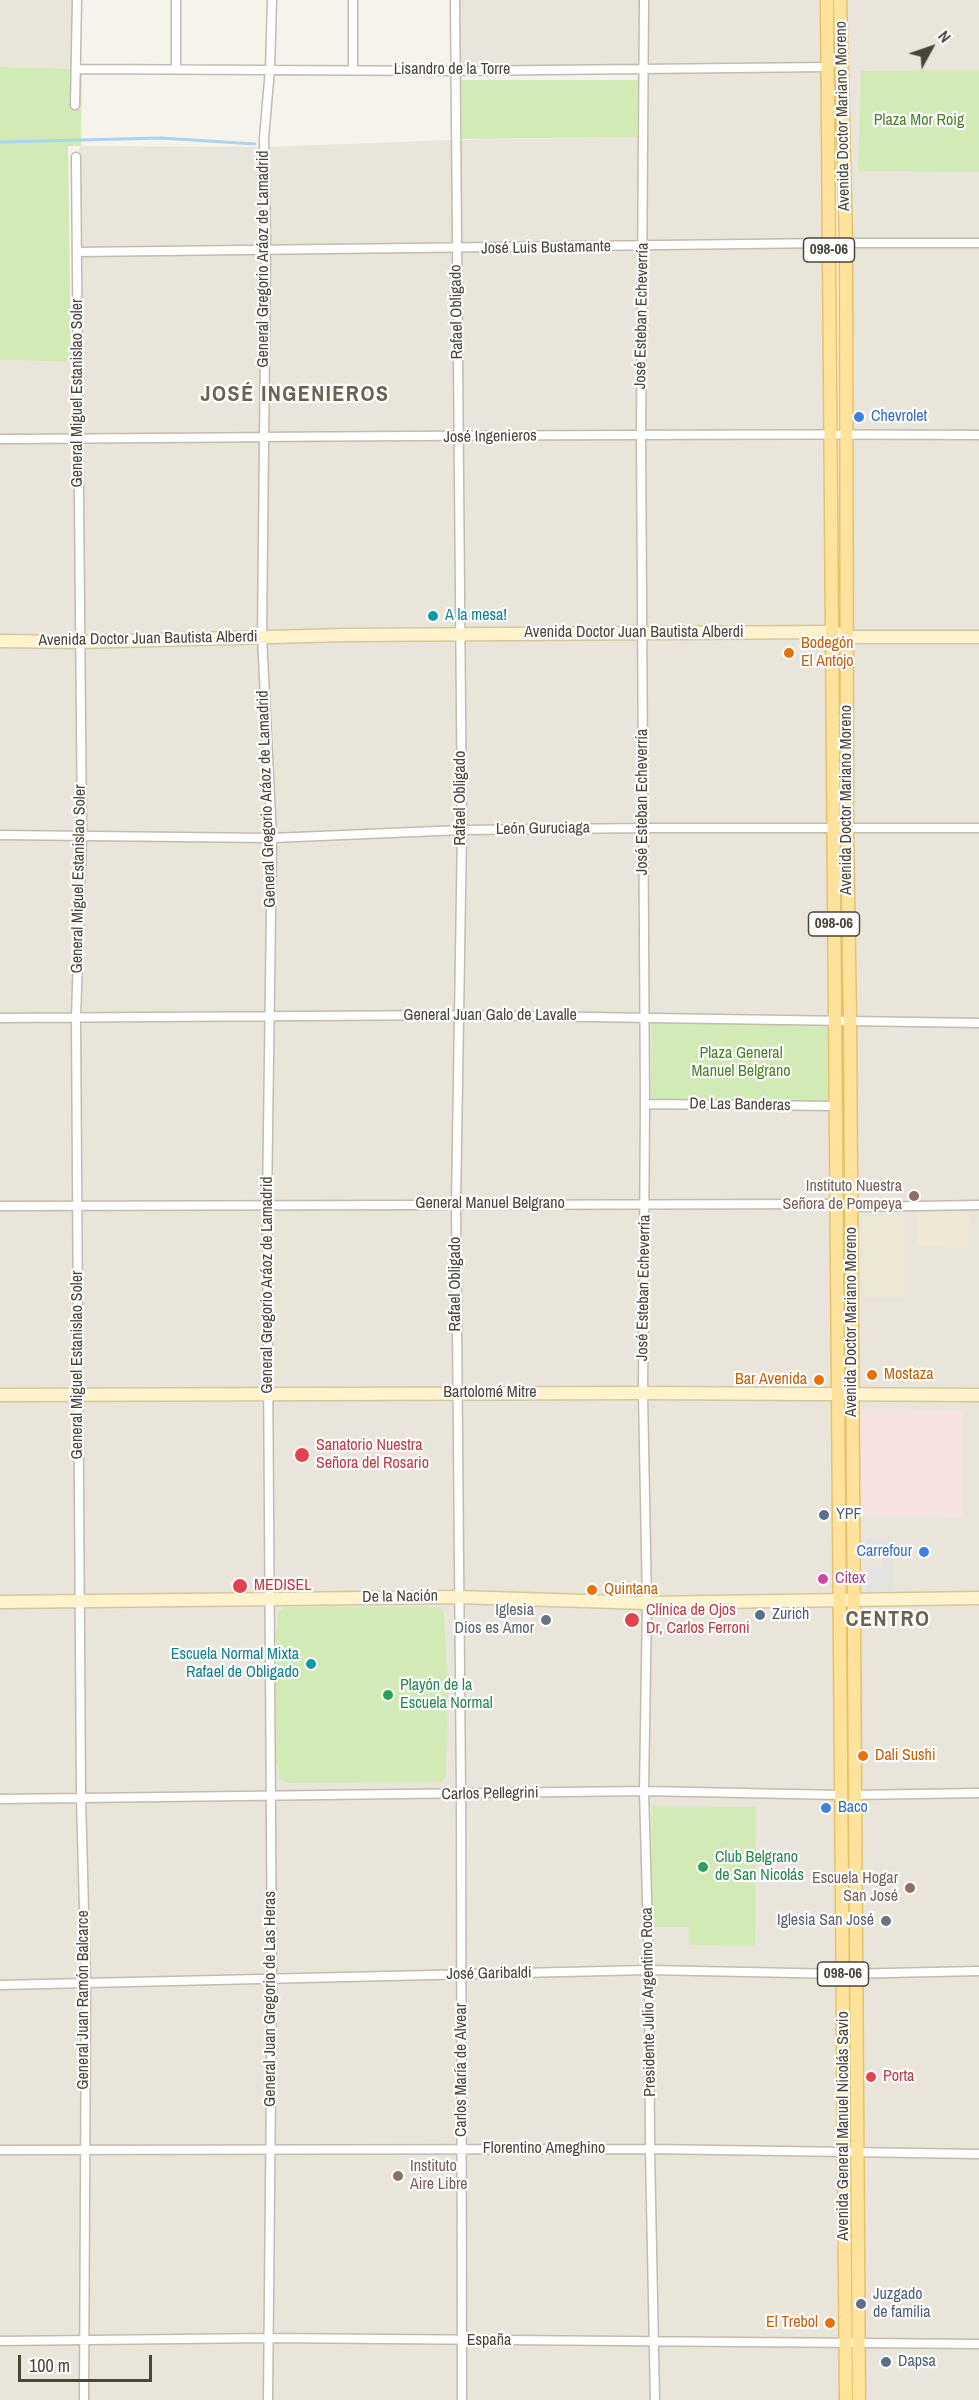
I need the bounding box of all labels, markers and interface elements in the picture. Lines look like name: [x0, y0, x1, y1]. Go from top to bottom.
north arrow: [901, 18, 961, 78]
street label: Avenida Doctor Mariano Moreno: [832, 21, 854, 211]
text: N: [933, 26, 956, 47]
street label: Lisandro de la Torre: [394, 60, 510, 80]
park label: Plaza Mor Roig: [874, 111, 964, 131]
street label: General Gregorio Aráoz de Lamadrid: [254, 150, 274, 368]
street label: José Luis Bustamante: [481, 237, 611, 259]
road number: 098-06: [804, 238, 854, 262]
street label: José Esteban Echeverría: [631, 243, 653, 389]
street label: Rafael Obligado: [447, 264, 467, 360]
street label: General Miguel Estanislao Soler: [68, 299, 88, 487]
district label: JOSÉ INGENIEROS: [201, 382, 389, 408]
place label: Chevrolet: [871, 407, 927, 427]
marker: Chevrolet: [852, 410, 866, 424]
street label: José Ingenieros: [443, 427, 537, 447]
place label: A la mesa!: [445, 606, 507, 626]
marker: A la mesa!: [426, 609, 440, 623]
street label: Avenida Doctor Juan Bautista Alberdi: [524, 623, 744, 643]
street label: Avenida Doctor Juan Bautista Alberdi: [38, 627, 258, 651]
place label: Bodegón El Antojo: [801, 634, 854, 672]
marker: Bodegón El Antojo: [782, 646, 796, 660]
street label: General Gregorio Aráoz de Lamadrid: [254, 690, 280, 908]
street label: Avenida Doctor Mariano Moreno: [837, 705, 857, 895]
street label: José Esteban Echeverría: [633, 729, 653, 875]
street label: Rafael Obligado: [451, 751, 471, 845]
street label: General Miguel Estanislao Soler: [68, 784, 90, 974]
street label: León Guruciaga: [496, 819, 590, 839]
road number: 098-06: [808, 912, 860, 936]
street label: General Juan Galo de Lavalle: [403, 1006, 577, 1026]
park label: Plaza General Manuel Belgrano: [691, 1044, 791, 1082]
street label: De Las Banderas: [689, 1095, 791, 1115]
street label: General Gregorio Aráoz de Lamadrid: [258, 1176, 278, 1394]
place label: Instituto Nuestra Señora de Pompeya: [782, 1177, 902, 1215]
marker: Instituto Nuestra Señora de Pompeya: [907, 1189, 921, 1203]
street label: General Manuel Belgrano: [415, 1194, 565, 1214]
street label: José Esteban Echeverría: [633, 1215, 655, 1361]
street label: Avenida Doctor Mariano Moreno: [842, 1227, 862, 1417]
street label: Rafael Obligado: [446, 1237, 466, 1331]
street label: General Miguel Estanislao Soler: [68, 1271, 88, 1459]
place label: Mostaza: [884, 1365, 934, 1385]
marker: Mostaza: [865, 1368, 879, 1382]
place label: Bar Avenida: [735, 1370, 807, 1390]
marker: Bar Avenida: [812, 1373, 826, 1387]
street label: Bartolomé Mitre: [443, 1383, 537, 1403]
place label: Sanatorio Nuestra Señora del Rosario: [316, 1436, 429, 1474]
marker: Sanatorio Nuestra Señora del Rosario: [293, 1446, 311, 1464]
place label: YPF: [836, 1505, 862, 1525]
marker: YPF: [817, 1508, 831, 1522]
place label: Carrefour: [857, 1542, 912, 1562]
marker: Carrefour: [917, 1545, 931, 1559]
place label: Citex: [835, 1569, 866, 1589]
marker: Citex: [816, 1572, 830, 1586]
place label: MEDISEL: [254, 1576, 312, 1596]
marker: MEDISEL: [231, 1577, 249, 1595]
place label: Quintana: [604, 1580, 658, 1600]
marker: Quintana: [585, 1583, 599, 1597]
street label: De la Nación: [362, 1587, 438, 1607]
place label: Iglesia Dios es Amor: [455, 1601, 534, 1639]
place label: Clínica de Ojos Dr, Carlos Ferroni: [646, 1601, 750, 1639]
place label: Zurich: [772, 1605, 809, 1625]
district label: CENTRO: [845, 1607, 931, 1633]
marker: Zurich: [753, 1608, 767, 1622]
marker: Clínica de Ojos Dr, Carlos Ferroni: [623, 1611, 641, 1629]
marker: Iglesia Dios es Amor: [539, 1613, 553, 1627]
place label: Escuela Normal Mixta Rafael de Obligado: [171, 1645, 299, 1683]
marker: Escuela Normal Mixta Rafael de Obligado: [304, 1657, 318, 1671]
place label: Playón de la Escuela Normal: [400, 1676, 493, 1714]
marker: Playón de la Escuela Normal: [381, 1688, 395, 1702]
place label: Dali Sushi: [875, 1746, 936, 1766]
marker: Dali Sushi: [856, 1749, 870, 1763]
street label: Carlos Pellegrini: [441, 1784, 539, 1804]
place label: Baco: [838, 1798, 868, 1818]
marker: Baco: [819, 1801, 833, 1815]
place label: Club Belgrano de San Nicolás: [715, 1848, 804, 1886]
marker: Club Belgrano de San Nicolás: [696, 1860, 710, 1874]
place label: Escuela Hogar San José: [812, 1869, 898, 1907]
marker: Escuela Hogar San José: [903, 1881, 917, 1895]
street label: General Juan Gregorio de Las Heras: [261, 1891, 281, 2107]
street label: Presidente Julio Argentino Roca: [638, 1907, 660, 2097]
street label: General Juan Ramón Balcarce: [74, 1910, 94, 2090]
place label: Iglesia San José: [777, 1911, 874, 1931]
marker: Iglesia San José: [879, 1914, 893, 1928]
road number: 098-06: [818, 1962, 868, 1986]
street label: José Garibaldi: [446, 1964, 532, 1984]
street label: Carlos María de Alvear: [452, 2003, 472, 2137]
street label: Avenida General Manuel Nicolás Savio: [834, 2011, 854, 2241]
place label: Porta: [883, 2067, 914, 2087]
marker: Porta: [864, 2070, 878, 2084]
street label: Florentino Ameghino: [483, 2139, 605, 2159]
place label: Instituto Aire Libre: [410, 2157, 468, 2195]
marker: Instituto Aire Libre: [391, 2169, 405, 2183]
place label: Juzgado de familia: [873, 2285, 931, 2323]
marker: Juzgado de familia: [854, 2297, 868, 2311]
place label: El Trebol: [766, 2313, 818, 2333]
marker: El Trebol: [823, 2316, 837, 2330]
street label: España: [467, 2331, 511, 2351]
scale bar: [21, 2343, 154, 2381]
place label: Dapsa: [898, 2352, 936, 2372]
text: 100 m: [29, 2353, 70, 2378]
marker: Dapsa: [879, 2355, 893, 2369]

